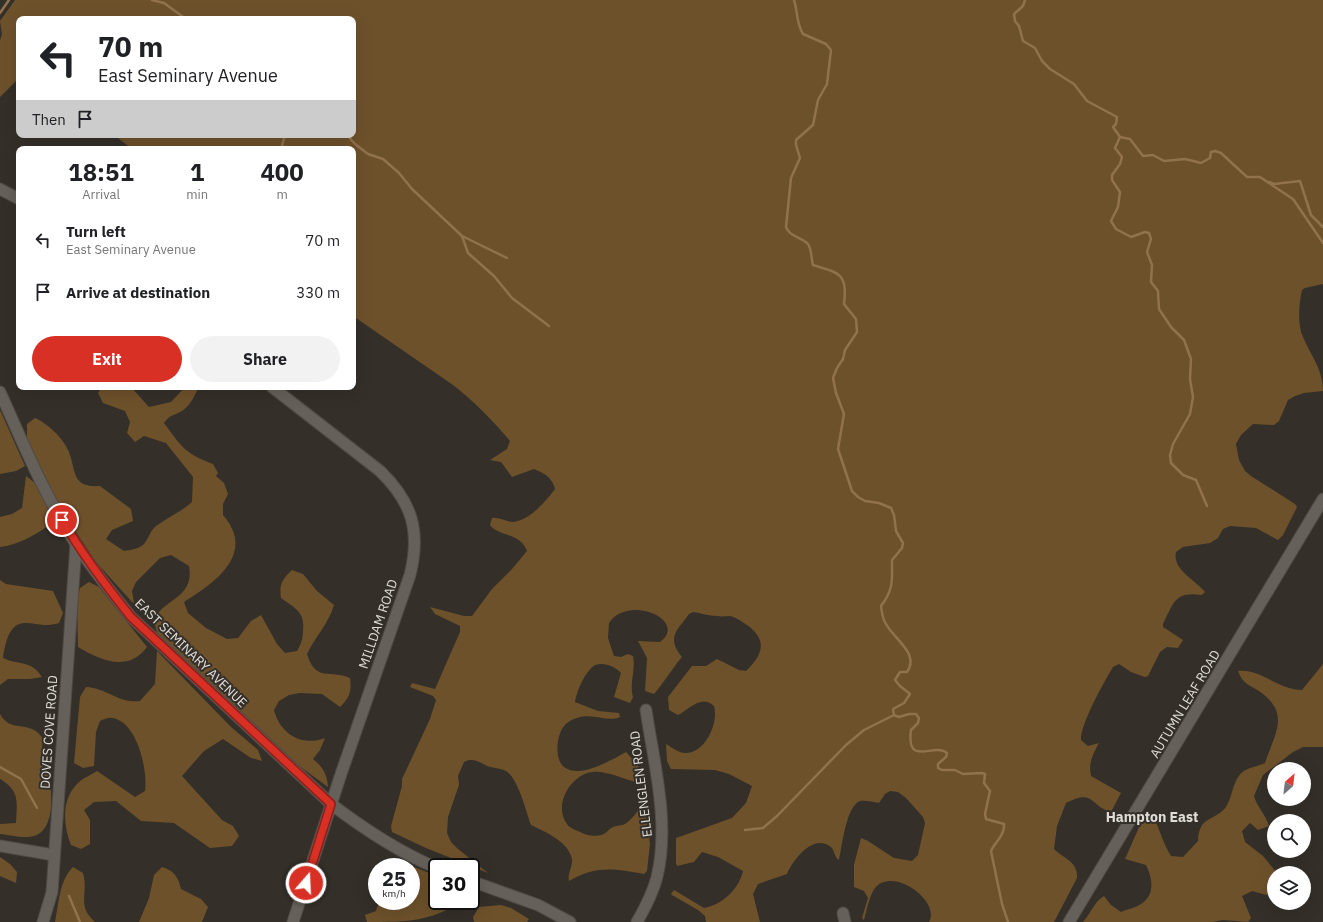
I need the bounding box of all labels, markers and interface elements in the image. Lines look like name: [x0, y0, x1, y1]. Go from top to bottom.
text: 70 m: [98, 28, 163, 65]
icon: left: [32, 32, 84, 84]
text: East Seminary Avenue: [98, 64, 278, 87]
icon: arrive: [74, 108, 96, 130]
text: Then: [32, 110, 66, 129]
text: 18:51: [68, 156, 134, 188]
text: 1: [190, 156, 204, 188]
text: 400: [260, 156, 304, 188]
text: Arrival: [82, 186, 120, 203]
text: min: [186, 186, 208, 203]
text: m: [276, 186, 288, 203]
text: Turn left: [66, 222, 126, 241]
icon: left: [32, 229, 54, 251]
text: 70 m: [305, 231, 340, 250]
text: East Seminary Avenue: [66, 241, 196, 258]
icon: arrive: [32, 281, 54, 303]
text: Arrive at destination: [66, 283, 210, 302]
text: 330 m: [296, 283, 340, 302]
button: Exit: [32, 336, 182, 382]
button: Share: [190, 336, 340, 382]
pin: [45, 503, 79, 537]
icon: arrive: [51, 509, 73, 531]
street label: MILLDAM ROAD: [355, 577, 401, 671]
street label: EAST SEMINARY AVENUE: [131, 595, 251, 711]
street label: AUTUMN LEAF ROAD: [1146, 647, 1224, 761]
street label: DOVES COVE ROAD: [37, 675, 61, 789]
street label: ELLENGLEN ROAD: [626, 730, 656, 838]
north arrow: [1267, 762, 1311, 806]
map controls: [1267, 762, 1311, 910]
district label: Hampton East: [1106, 808, 1198, 826]
button: search: [1267, 814, 1311, 858]
speed limit sign: 30: [428, 858, 480, 910]
position arrow: [285, 862, 327, 904]
text: 25: [382, 865, 406, 892]
button: layers: [1267, 866, 1311, 910]
text: km/h: [382, 887, 406, 900]

